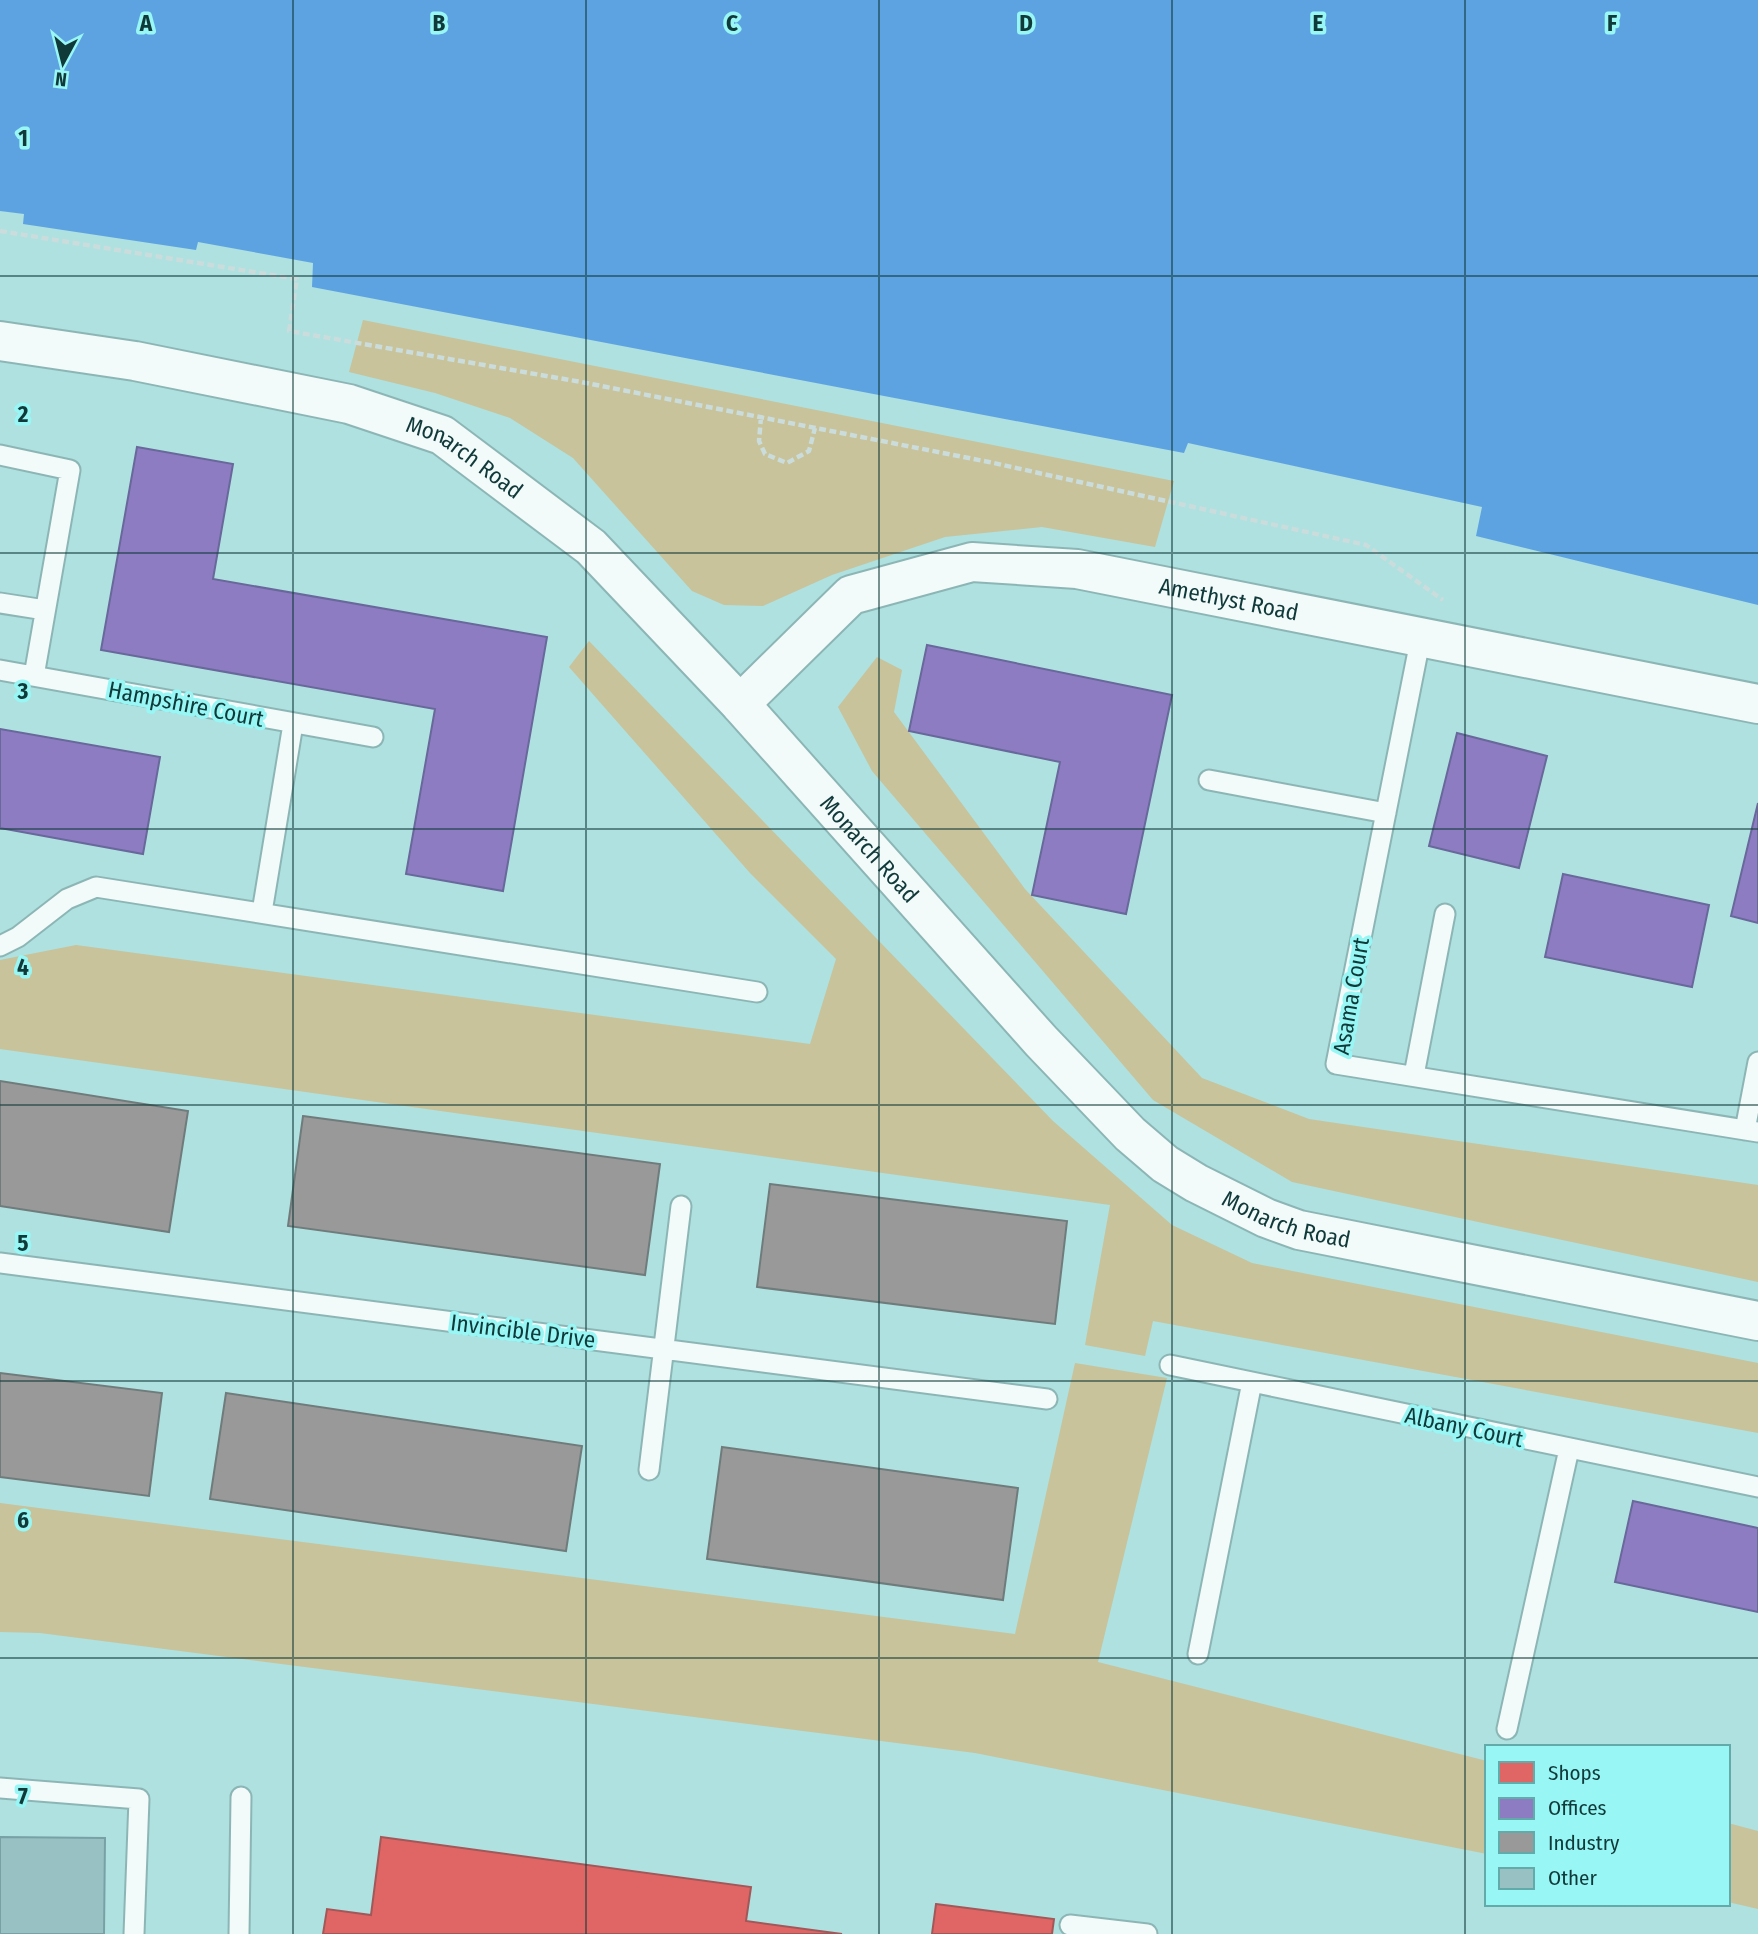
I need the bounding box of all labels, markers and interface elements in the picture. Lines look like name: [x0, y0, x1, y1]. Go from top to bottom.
text: A: [139, 9, 153, 37]
text: B: [433, 9, 446, 37]
text: C: [726, 9, 738, 37]
text: D: [1019, 9, 1033, 37]
text: E: [1313, 9, 1324, 37]
text: F: [1607, 9, 1617, 37]
north arrow: [28, 28, 98, 98]
text: N: [54, 67, 68, 91]
text: 1: [18, 124, 28, 152]
text: 2: [17, 400, 29, 428]
street label: Monarch Road: [403, 410, 528, 505]
street label: Amethyst Road: [1157, 572, 1301, 627]
street label: Hampshire Court: [106, 675, 267, 733]
text: 3: [17, 677, 29, 705]
street label: Monarch Road: [814, 790, 925, 908]
street label: Asama Court: [1327, 935, 1375, 1057]
text: 4: [17, 953, 29, 981]
street label: Monarch Road: [1218, 1184, 1353, 1254]
text: 5: [17, 1229, 29, 1257]
street label: Invincible Drive: [449, 1308, 597, 1354]
street label: Albany Court: [1402, 1401, 1526, 1453]
text: 6: [17, 1506, 29, 1534]
legend: [1485, 1745, 1730, 1906]
text: Shops: [1548, 1760, 1601, 1786]
text: 7: [18, 1782, 28, 1810]
text: Offices: [1548, 1795, 1607, 1821]
text: Industry: [1548, 1830, 1620, 1856]
text: Other: [1548, 1865, 1597, 1891]

